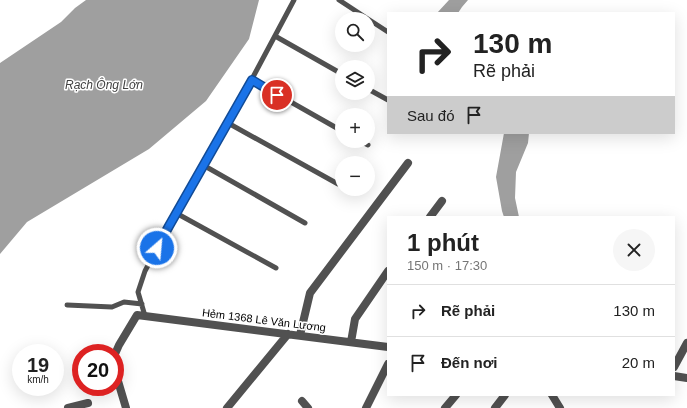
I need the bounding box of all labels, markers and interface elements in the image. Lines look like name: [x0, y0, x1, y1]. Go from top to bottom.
map controls: [335, 12, 375, 196]
button: search: [335, 12, 375, 52]
icon: right: [407, 28, 459, 80]
text: 130 m: [473, 28, 552, 59]
button: layers: [335, 60, 375, 100]
text: Rẽ phải: [473, 61, 535, 81]
water label: Rạch Ông Lớn: [65, 77, 143, 92]
pin: [260, 78, 294, 112]
icon: arrive: [266, 84, 288, 106]
icon: arrive: [463, 104, 485, 126]
text: Sau đó: [407, 107, 455, 124]
button: +: [335, 108, 375, 148]
button: −: [335, 156, 375, 196]
position arrow: [136, 227, 178, 269]
text: 1 phút: [407, 229, 479, 256]
button: close: [613, 229, 655, 271]
text: 150 m · 17:30: [407, 258, 487, 273]
icon: right: [407, 300, 429, 322]
text: Rẽ phải: [441, 302, 495, 319]
text: 130 m: [613, 302, 655, 319]
street label: Hẻm 1368 Lê Văn Lương: [201, 306, 327, 334]
speed limit sign: 20: [72, 344, 124, 396]
icon: arrive: [407, 352, 429, 374]
text: 19: [27, 354, 49, 376]
text: Đến nơi: [441, 354, 498, 371]
text: 20 m: [622, 354, 655, 371]
text: km/h: [27, 374, 49, 385]

